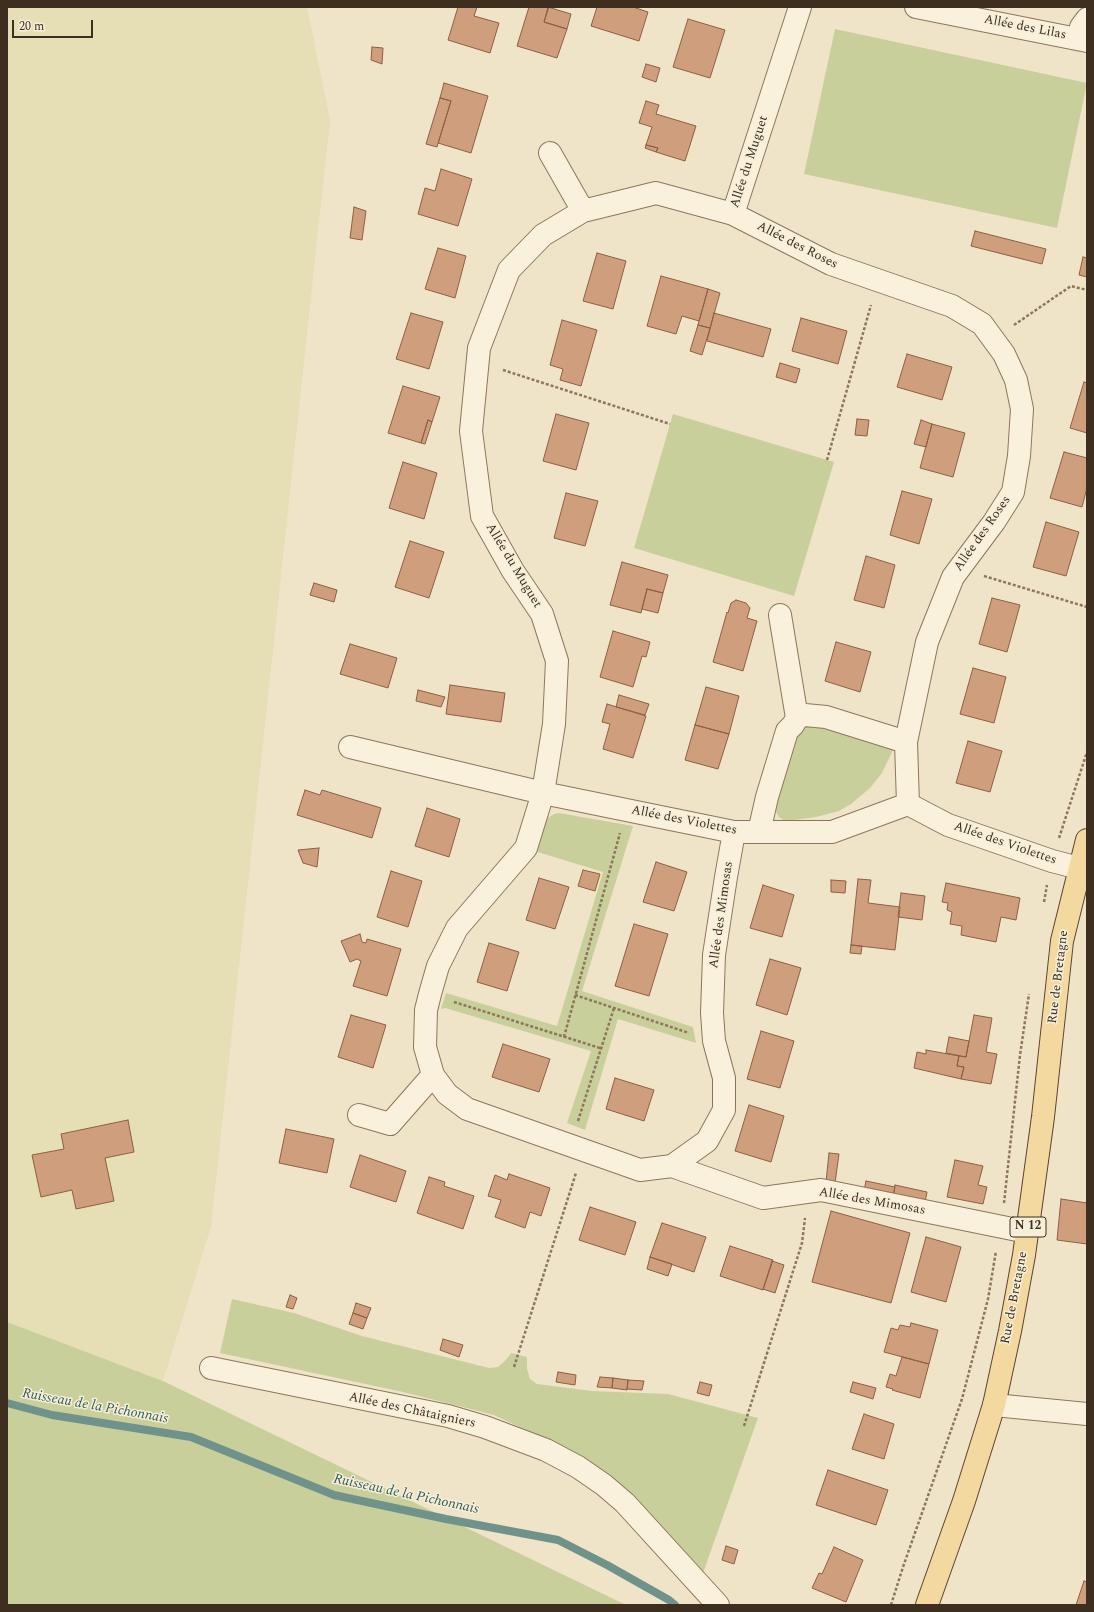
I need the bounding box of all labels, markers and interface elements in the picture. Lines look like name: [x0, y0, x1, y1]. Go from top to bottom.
scale bar: [14, 12, 95, 38]
street label: Allée des Lilas: [982, 12, 1068, 44]
text: 20 m: [19, 17, 44, 36]
street label: Allée du Muguet: [728, 114, 772, 210]
street label: Allée des Roses: [754, 219, 840, 273]
street label: Allée des Roses: [951, 493, 1015, 575]
street label: Allée du Muguet: [482, 521, 544, 611]
street label: Allée des Violettes: [630, 803, 738, 839]
street label: Allée des Violettes: [952, 819, 1058, 869]
street label: Allée des Mimosas: [707, 861, 737, 969]
street label: Rue de Bretagne: [1046, 929, 1072, 1025]
street label: Allée des Mimosas: [818, 1185, 926, 1219]
road number: N 12: [1010, 1217, 1046, 1237]
street label: Rue de Bretagne: [998, 1250, 1032, 1346]
water label: Ruisseau de la Pichonnais: [21, 1386, 169, 1428]
street label: Allée des Châtaigniers: [347, 1390, 477, 1432]
water label: Ruisseau de la Pichonnais: [332, 1471, 480, 1519]

